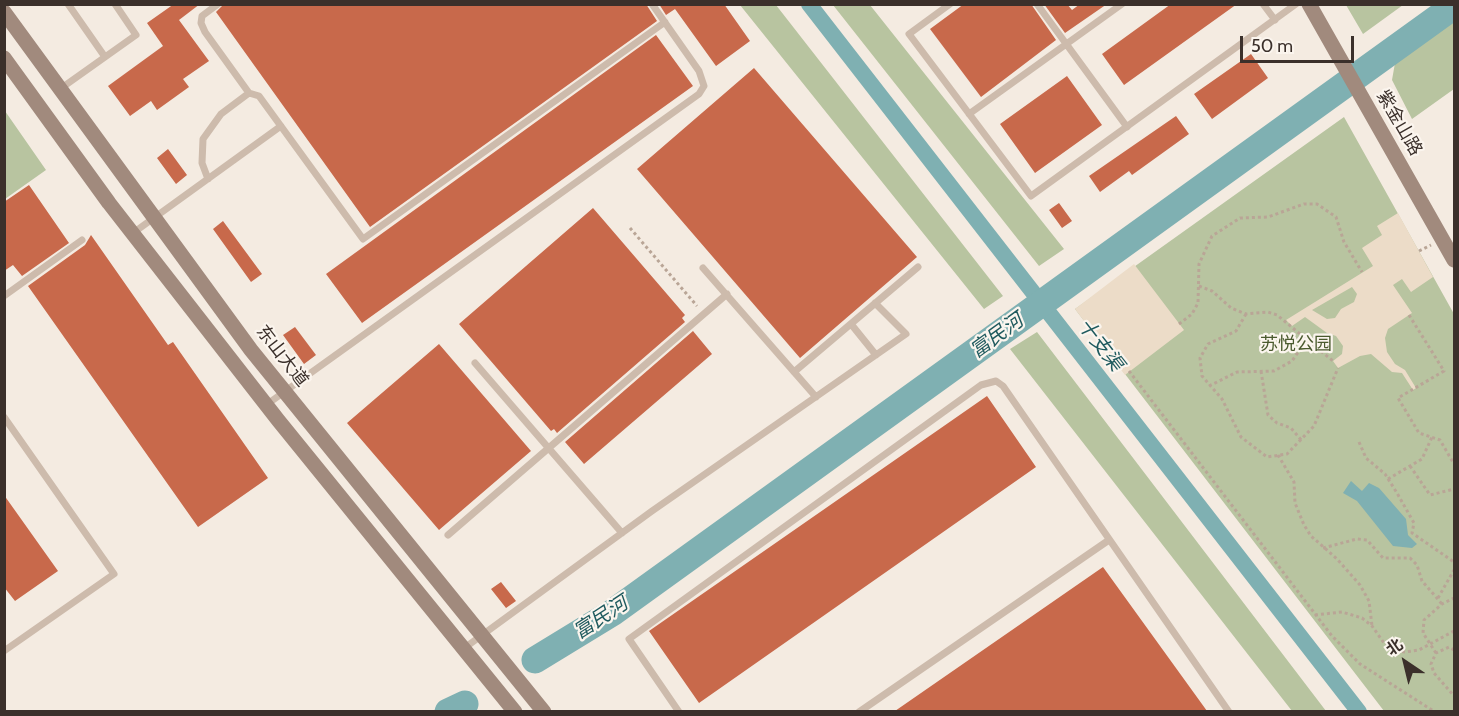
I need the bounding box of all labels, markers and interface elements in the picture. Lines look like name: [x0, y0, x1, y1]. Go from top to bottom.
scale bar: [1243, 24, 1357, 62]
text: 50 m: [1251, 35, 1293, 57]
street label: 紫金山路: [1372, 86, 1426, 160]
water label: 富民河: [966, 309, 1028, 363]
water label: 十支渠: [1072, 314, 1128, 376]
street label: 东山大道: [251, 321, 313, 391]
park label: 苏悦公园: [1260, 334, 1332, 356]
water label: 富民河: [569, 592, 633, 644]
north arrow: [1375, 632, 1435, 692]
text: 北: [1382, 634, 1406, 659]

